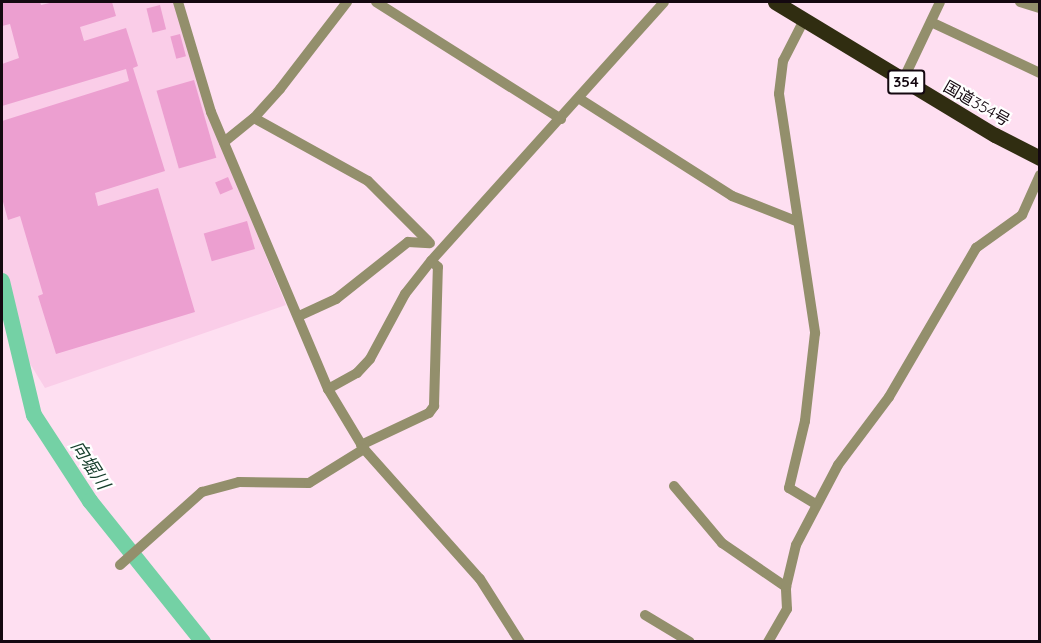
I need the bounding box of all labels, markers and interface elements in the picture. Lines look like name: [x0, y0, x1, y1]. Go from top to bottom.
road number: 354: [886, 70, 926, 94]
street label: 国道354号: [940, 76, 1014, 130]
water label: 向堀川: [66, 436, 114, 494]

